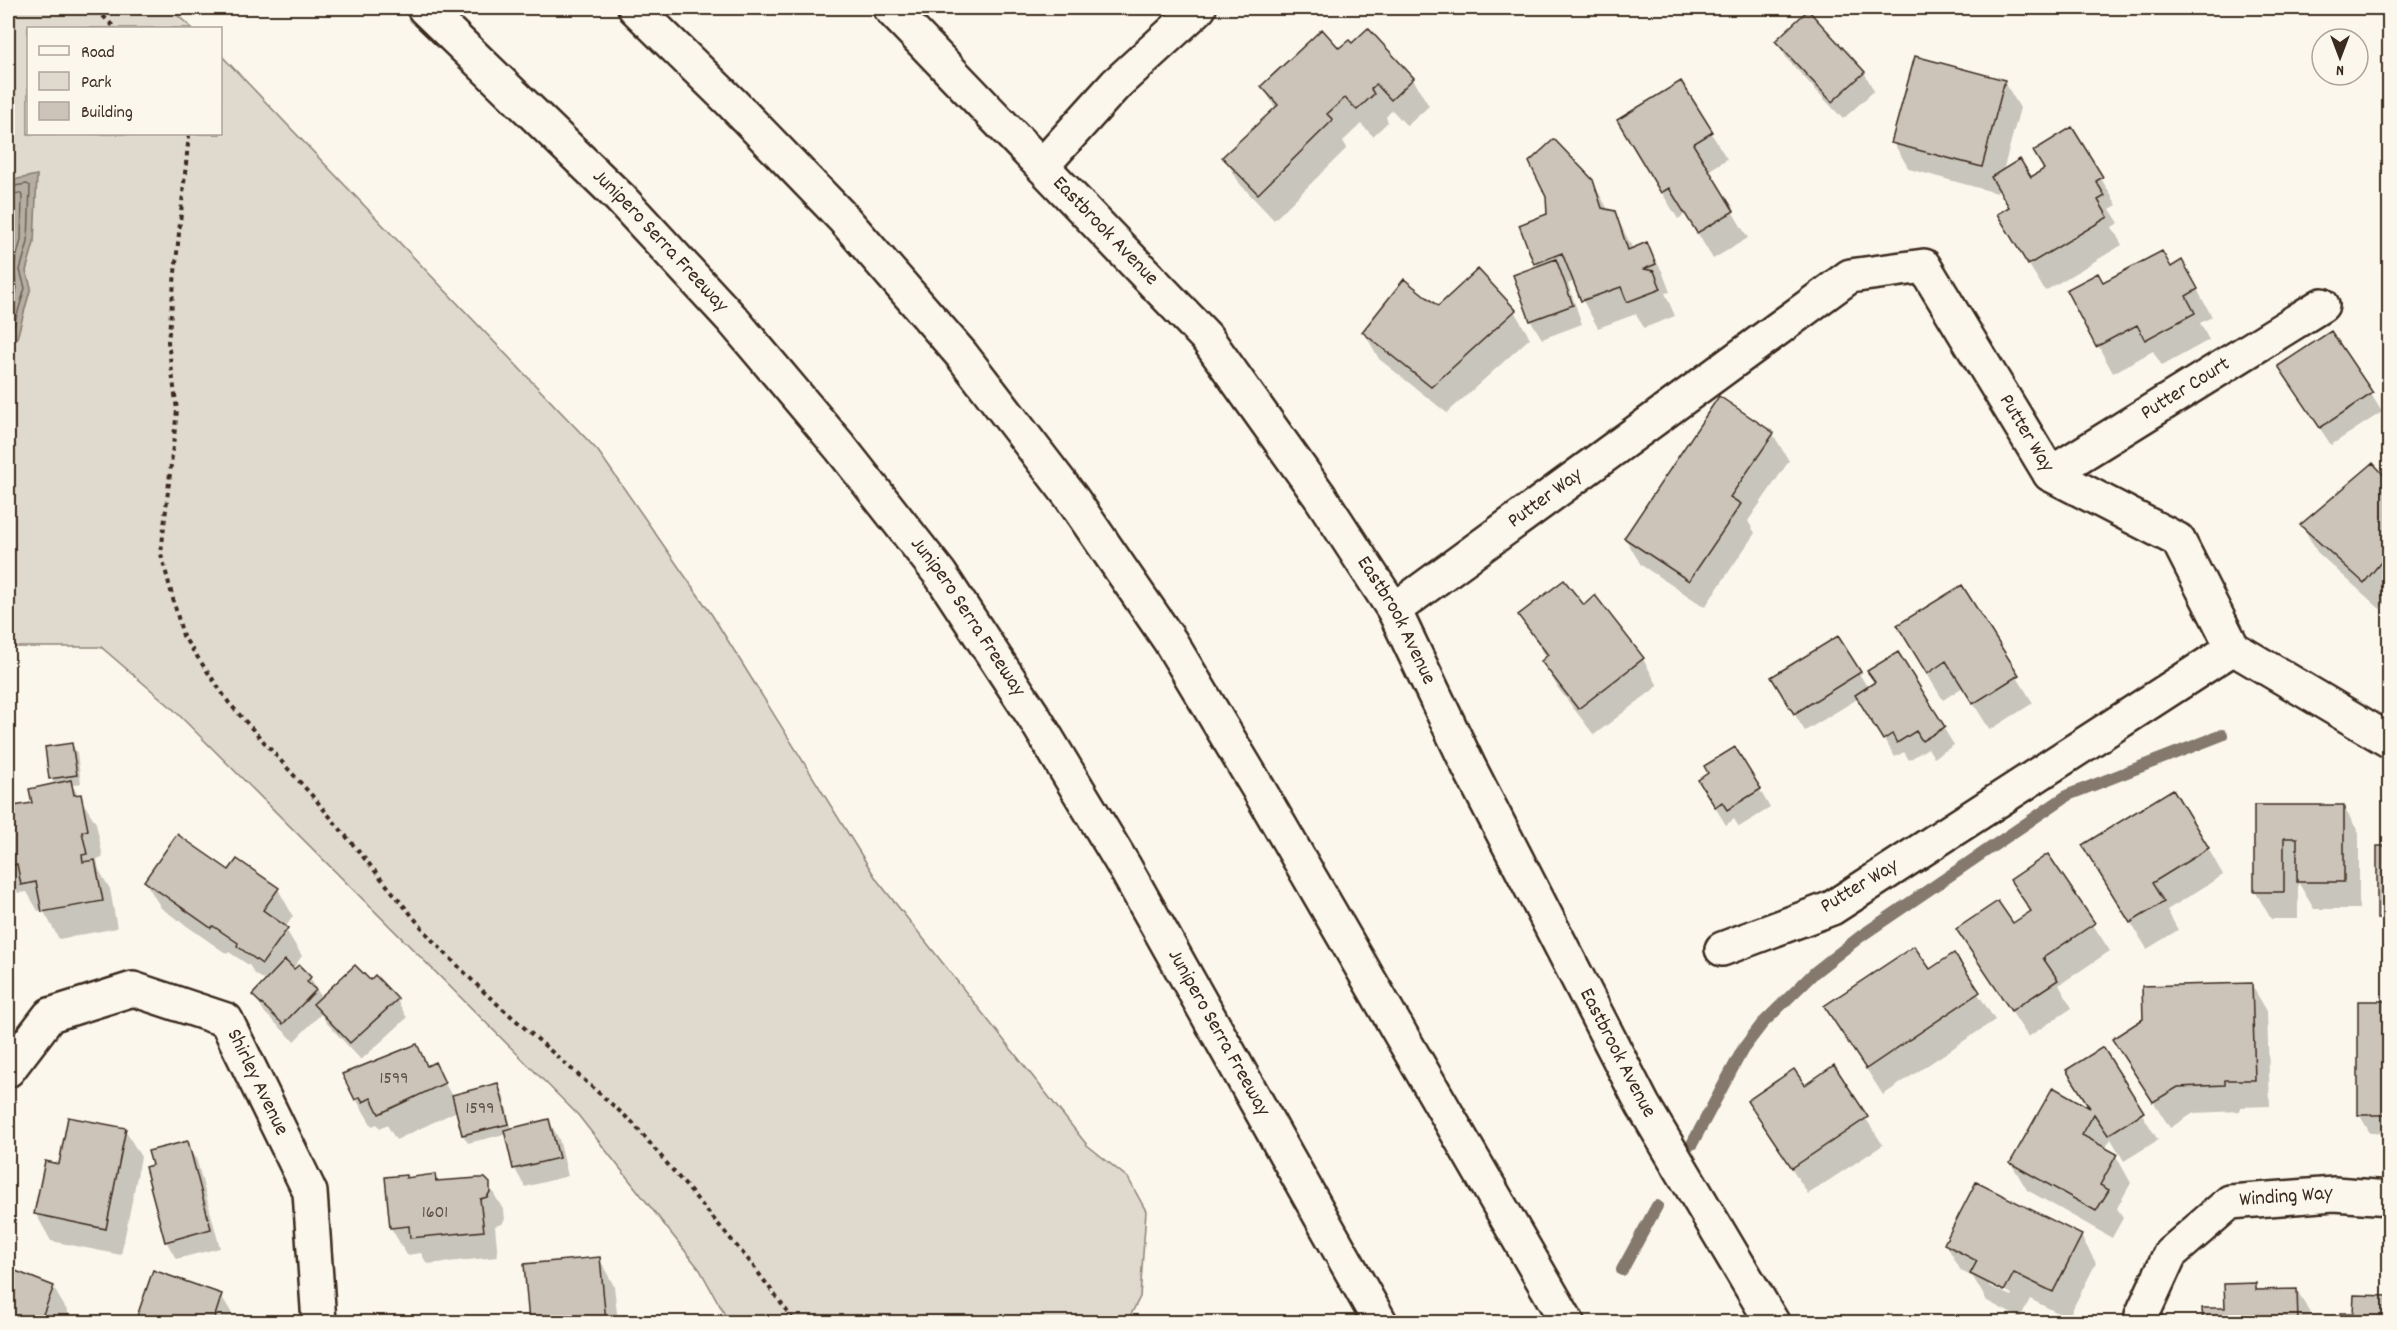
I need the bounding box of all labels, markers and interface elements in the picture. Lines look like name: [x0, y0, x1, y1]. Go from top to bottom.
legend: [27, 27, 222, 135]
north arrow: [2310, 27, 2370, 87]
text: Road: [81, 41, 115, 66]
text: N: [2336, 58, 2344, 81]
text: Park: [81, 71, 112, 96]
text: Building: [81, 101, 133, 126]
street label: Junipero Serra Freeway: [585, 163, 735, 321]
street label: Eastbrook Avenue: [1045, 170, 1165, 293]
street label: Putter Court: [2135, 350, 2237, 429]
street label: Putter Way: [1990, 389, 2061, 479]
street label: Putter Way: [1502, 461, 1590, 537]
street label: Junipero Serra Freeway: [902, 531, 1032, 704]
street label: Eastbrook Avenue: [1348, 551, 1443, 690]
street label: Putter Way: [1815, 852, 1905, 922]
street label: Junipero Serra Freeway: [1159, 944, 1277, 1123]
street label: Eastbrook Avenue: [1571, 983, 1663, 1124]
street label: Shirley Avenue: [218, 1024, 295, 1141]
house number: 1599: [380, 1067, 408, 1092]
house number: 1599: [466, 1097, 494, 1122]
street label: Winding Way: [2238, 1179, 2334, 1216]
house number: 1601: [422, 1201, 448, 1226]

